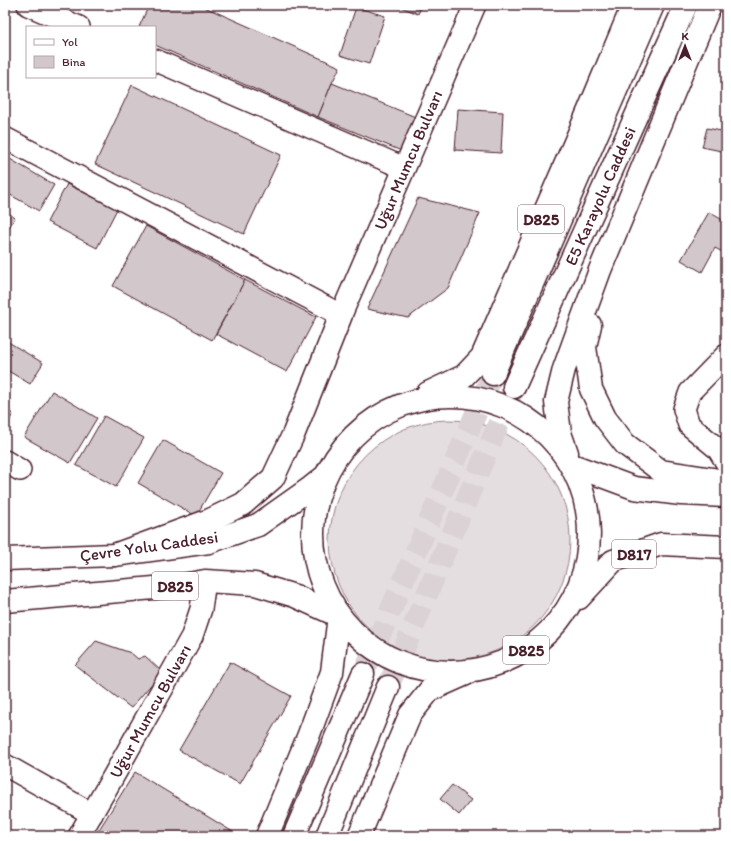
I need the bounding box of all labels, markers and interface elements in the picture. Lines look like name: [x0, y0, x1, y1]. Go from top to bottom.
legend: [26, 26, 156, 78]
north arrow: [665, 26, 705, 66]
text: K: [681, 30, 689, 43]
text: Yol: [62, 35, 78, 49]
text: Bina: [62, 55, 86, 69]
street label: Uğur Mumcu Bulvarı: [370, 87, 446, 233]
street label: E5 Karayolu Caddesi: [560, 124, 640, 268]
road number: D825: [518, 205, 564, 233]
street label: Çevre Yolu Caddesi: [79, 526, 219, 566]
road number: D817: [612, 540, 656, 568]
road number: D825: [152, 572, 198, 600]
road number: D825: [503, 636, 549, 664]
street label: Uğur Mumcu Bulvarı: [105, 641, 195, 781]

